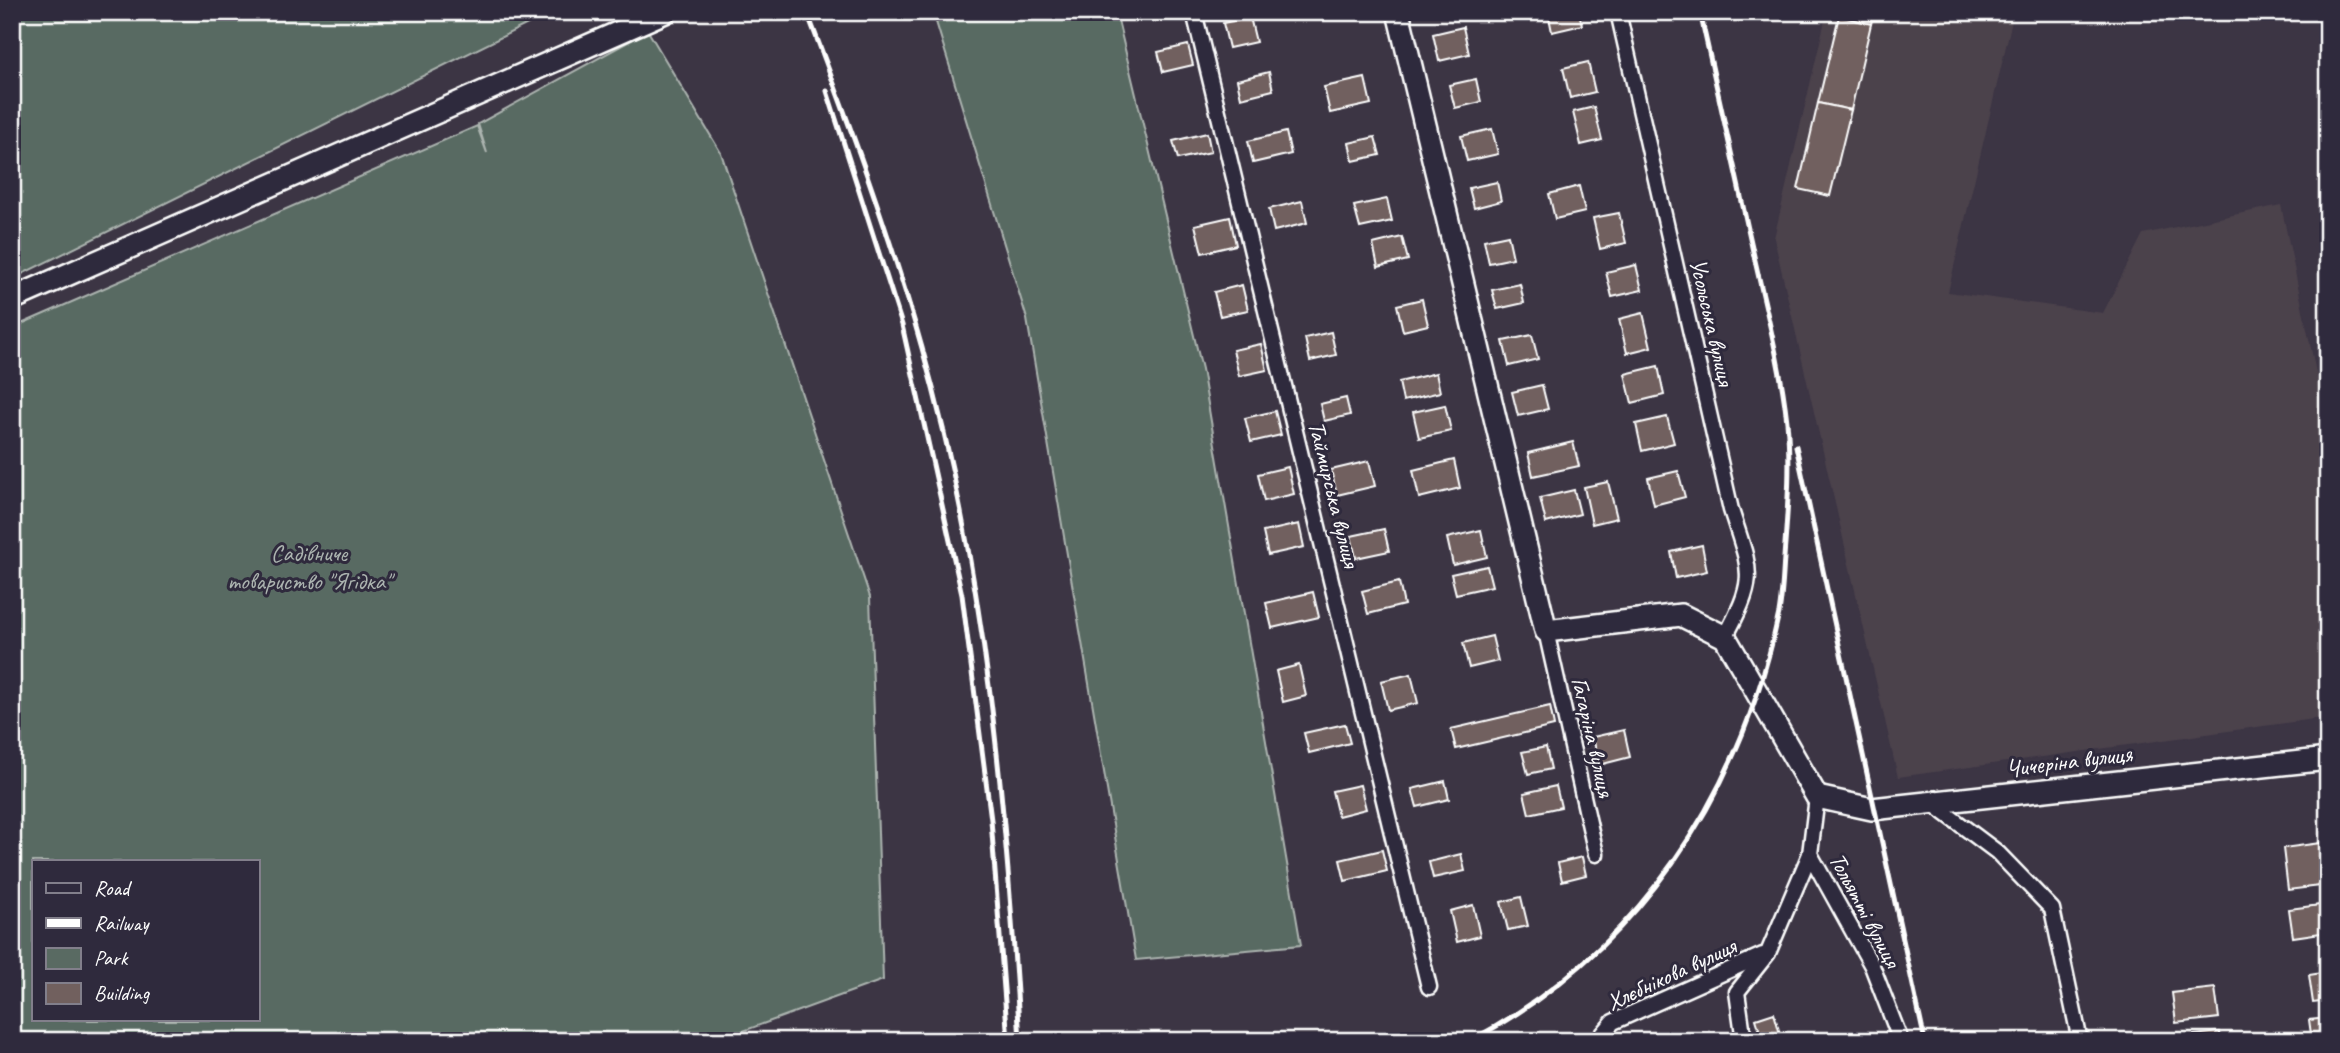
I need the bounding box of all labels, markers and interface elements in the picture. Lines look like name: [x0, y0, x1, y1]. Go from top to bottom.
street label: Усольська вулиця: [1683, 256, 1742, 390]
street label: Таймирська вулиця: [1301, 418, 1367, 572]
park label: Садівниче товариство "Ягідка": [227, 538, 396, 596]
street label: Гагаріна вулиця: [1565, 674, 1622, 801]
street label: Чичеріна вулиця: [2004, 738, 2135, 784]
street label: Тольятті вулиця: [1822, 848, 1909, 974]
legend: [32, 860, 259, 1021]
text: Road: [94, 875, 133, 901]
text: Railway: [94, 910, 150, 936]
street label: Хлєбнікова вулиця: [1601, 930, 1742, 1017]
text: Park: [94, 945, 129, 971]
text: Building: [94, 980, 151, 1006]

